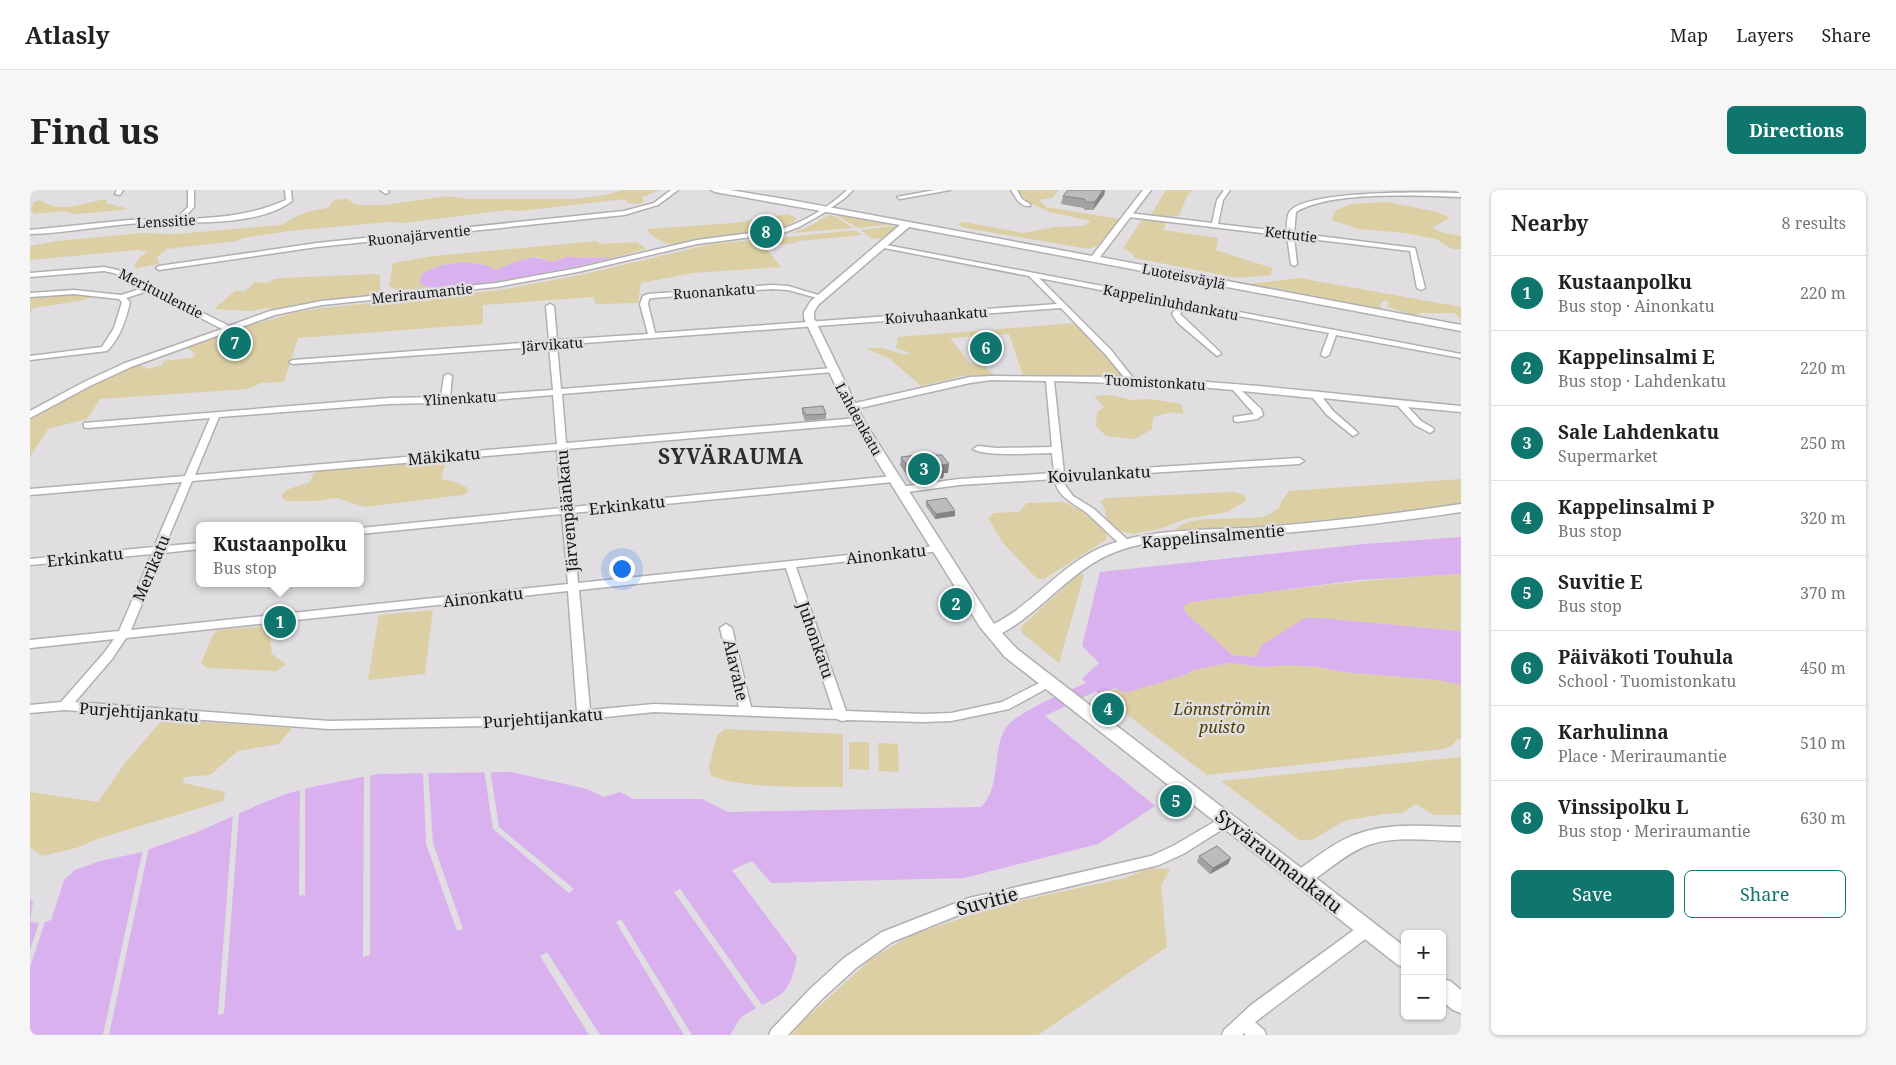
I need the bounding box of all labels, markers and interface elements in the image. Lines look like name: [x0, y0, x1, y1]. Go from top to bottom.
text: Atlasly: [25, 18, 110, 51]
text: Map: [1670, 23, 1708, 47]
text: Layers: [1736, 23, 1794, 47]
text: Share: [1822, 23, 1871, 47]
button: Directions: [1727, 106, 1866, 154]
text: Find us: [30, 107, 159, 154]
text: Nearby: [1511, 209, 1589, 237]
street label: Lenssitie: [136, 210, 196, 232]
text: 8 results: [1782, 212, 1846, 234]
pin: 8: [750, 213, 782, 251]
street label: Ruonajärventie: [367, 220, 471, 250]
street label: Kettutie: [1264, 221, 1318, 247]
street label: Luoteisväylä: [1141, 259, 1228, 293]
street label: Merituulentie: [116, 264, 206, 322]
text: Kustaanpolku: [1558, 269, 1692, 295]
street label: Meriraumantie: [370, 278, 474, 308]
street label: Ruonankatu: [672, 279, 756, 303]
street label: Kappelinluhdankatu: [1102, 280, 1241, 324]
text: 1: [1522, 282, 1532, 304]
text: 220 m: [1800, 282, 1846, 304]
text: Bus stop · Ainonkatu: [1558, 295, 1715, 317]
street label: Koivuhaankatu: [884, 302, 988, 328]
pin: 7: [219, 324, 251, 362]
pin: 6: [970, 329, 1002, 367]
street label: Järvikatu: [519, 332, 584, 356]
text: Kappelinsalmi E: [1558, 344, 1715, 370]
text: 2: [1522, 357, 1532, 379]
text: 220 m: [1800, 357, 1846, 379]
street label: Tuomistonkatu: [1104, 370, 1206, 394]
text: Bus stop · Lahdenkatu: [1558, 370, 1726, 392]
street label: Lahdenkatu: [831, 379, 887, 459]
street label: Ylinenkatu: [422, 387, 497, 409]
text: Sale Lahdenkatu: [1558, 419, 1719, 445]
text: 3: [1522, 432, 1532, 454]
text: 250 m: [1800, 432, 1846, 454]
street label: Mäkikatu: [407, 442, 481, 470]
district label: SYVÄRAUMA: [658, 442, 804, 470]
text: Supermarket: [1558, 445, 1658, 467]
street label: Järvenpäänkatu: [551, 449, 583, 574]
pin: 3: [908, 450, 940, 488]
street label: Koivulankatu: [1047, 460, 1151, 488]
street label: Erkinkatu: [588, 490, 666, 520]
text: Kappelinsalmi P: [1558, 494, 1715, 520]
text: 4: [1522, 507, 1532, 529]
text: 320 m: [1800, 507, 1846, 529]
street label: Kappelinsalmentie: [1141, 519, 1285, 553]
text: Bus stop: [1558, 520, 1622, 542]
popup: [196, 522, 364, 587]
street label: Merikatu: [127, 531, 175, 605]
text: Kustaanpolku: [213, 531, 347, 557]
street label: Ainonkatu: [845, 539, 927, 569]
street label: Erkinkatu: [46, 542, 124, 572]
your location: [609, 556, 635, 582]
text: Bus stop: [213, 557, 277, 579]
text: Suvitie E: [1558, 569, 1642, 595]
street label: Ainonkatu: [442, 582, 524, 612]
text: 5: [1522, 582, 1532, 604]
text: 370 m: [1800, 582, 1846, 604]
pin: 2: [940, 585, 972, 623]
text: Bus stop: [1558, 595, 1622, 617]
street label: Juhonkatu: [792, 598, 839, 681]
pin: 1: [264, 603, 296, 641]
street label: Alavahe: [718, 637, 754, 703]
text: Päiväkoti Touhula: [1558, 644, 1733, 670]
text: 6: [1522, 657, 1532, 679]
text: 450 m: [1800, 657, 1846, 679]
text: School · Tuomistonkatu: [1558, 670, 1736, 692]
pin: 4: [1092, 690, 1124, 728]
street label: Purjehtijankatu: [78, 697, 200, 727]
park label: Lönnströmin puisto: [1173, 698, 1271, 738]
street label: Purjehtijankatu: [482, 703, 604, 733]
text: Karhulinna: [1558, 719, 1669, 745]
text: 7: [1522, 732, 1532, 754]
text: 510 m: [1800, 732, 1846, 754]
text: Place · Meriraumantie: [1558, 745, 1727, 767]
pin: 5: [1160, 782, 1192, 820]
text: Vinssipolku L: [1558, 794, 1688, 820]
street label: Syväraumankatu: [1210, 803, 1348, 919]
text: 8: [1522, 807, 1532, 829]
text: 630 m: [1800, 807, 1846, 829]
text: Bus stop · Meriraumantie: [1558, 820, 1751, 842]
button: Save: [1511, 870, 1674, 918]
button: Share: [1684, 870, 1846, 918]
street label: Suvitie: [953, 880, 1021, 922]
map controls: [1401, 930, 1446, 1020]
button: +: [1401, 930, 1446, 975]
button: −: [1401, 975, 1446, 1020]

